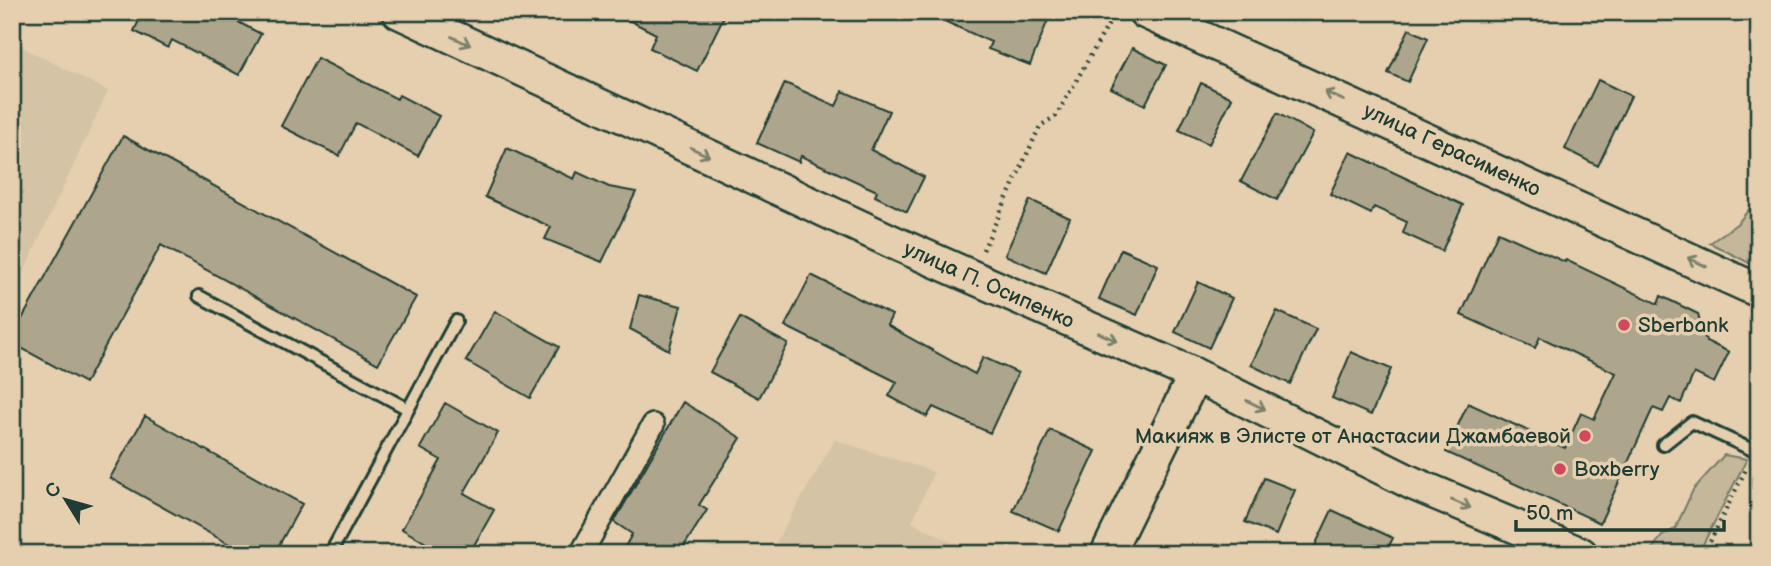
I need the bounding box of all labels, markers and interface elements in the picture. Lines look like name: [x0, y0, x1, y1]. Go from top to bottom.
one-way arrow: [450, 35, 471, 48]
one-way arrow: [1324, 89, 1345, 102]
street label: улица Герасименко: [1359, 98, 1545, 202]
one-way arrow: [690, 146, 711, 159]
street label: улица П. Осипенко: [900, 236, 1078, 334]
one-way arrow: [1687, 255, 1708, 268]
place label: Sberbank: [1638, 313, 1729, 338]
marker: Sberbank: [1616, 317, 1632, 333]
one-way arrow: [1097, 331, 1119, 344]
one-way arrow: [1245, 399, 1266, 413]
place label: Макияж в Элисте от Анастасии Джамбаевой: [1135, 424, 1571, 449]
marker: Макияж в Элисте от Анастасии Джамбаевой: [1577, 428, 1593, 444]
place label: Boxberry: [1574, 457, 1660, 482]
marker: Boxberry: [1552, 461, 1568, 477]
north arrow: [32, 464, 102, 534]
text: С: [40, 478, 67, 503]
scale bar: [1516, 489, 1724, 533]
one-way arrow: [1450, 498, 1471, 511]
text: 50 m: [1526, 501, 1573, 526]

